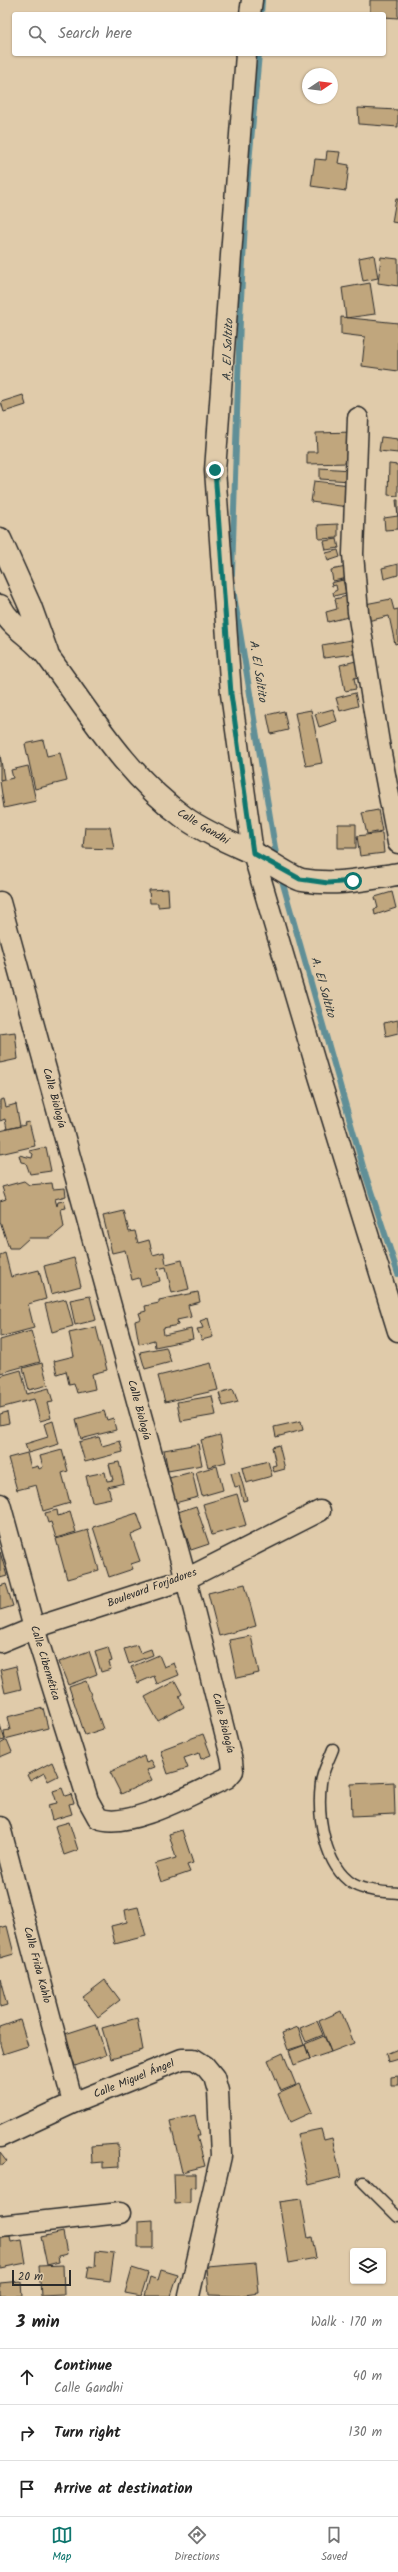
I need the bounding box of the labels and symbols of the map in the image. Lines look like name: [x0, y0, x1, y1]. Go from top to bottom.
north arrow: [302, 68, 338, 104]
water label: A. El Saltito: [217, 317, 239, 381]
route end: [206, 461, 224, 479]
water label: A. El Saltito: [244, 639, 272, 705]
street label: Calle Gandhi: [173, 804, 233, 850]
route start: [344, 872, 362, 890]
water label: A. El Saltito: [305, 954, 341, 1021]
street label: Calle Biología: [37, 1066, 71, 1130]
street label: Calle Biología: [122, 1378, 156, 1442]
street label: Boulevard Forjadores: [105, 1563, 200, 1613]
street label: Calle Cibernética: [25, 1623, 65, 1703]
street label: Calle Biología: [207, 1691, 239, 1755]
street label: Calle Frida Kahlo: [18, 1925, 56, 2005]
street label: Calle Miguel Ángel: [91, 2054, 177, 2103]
scale bar: [12, 2268, 71, 2287]

